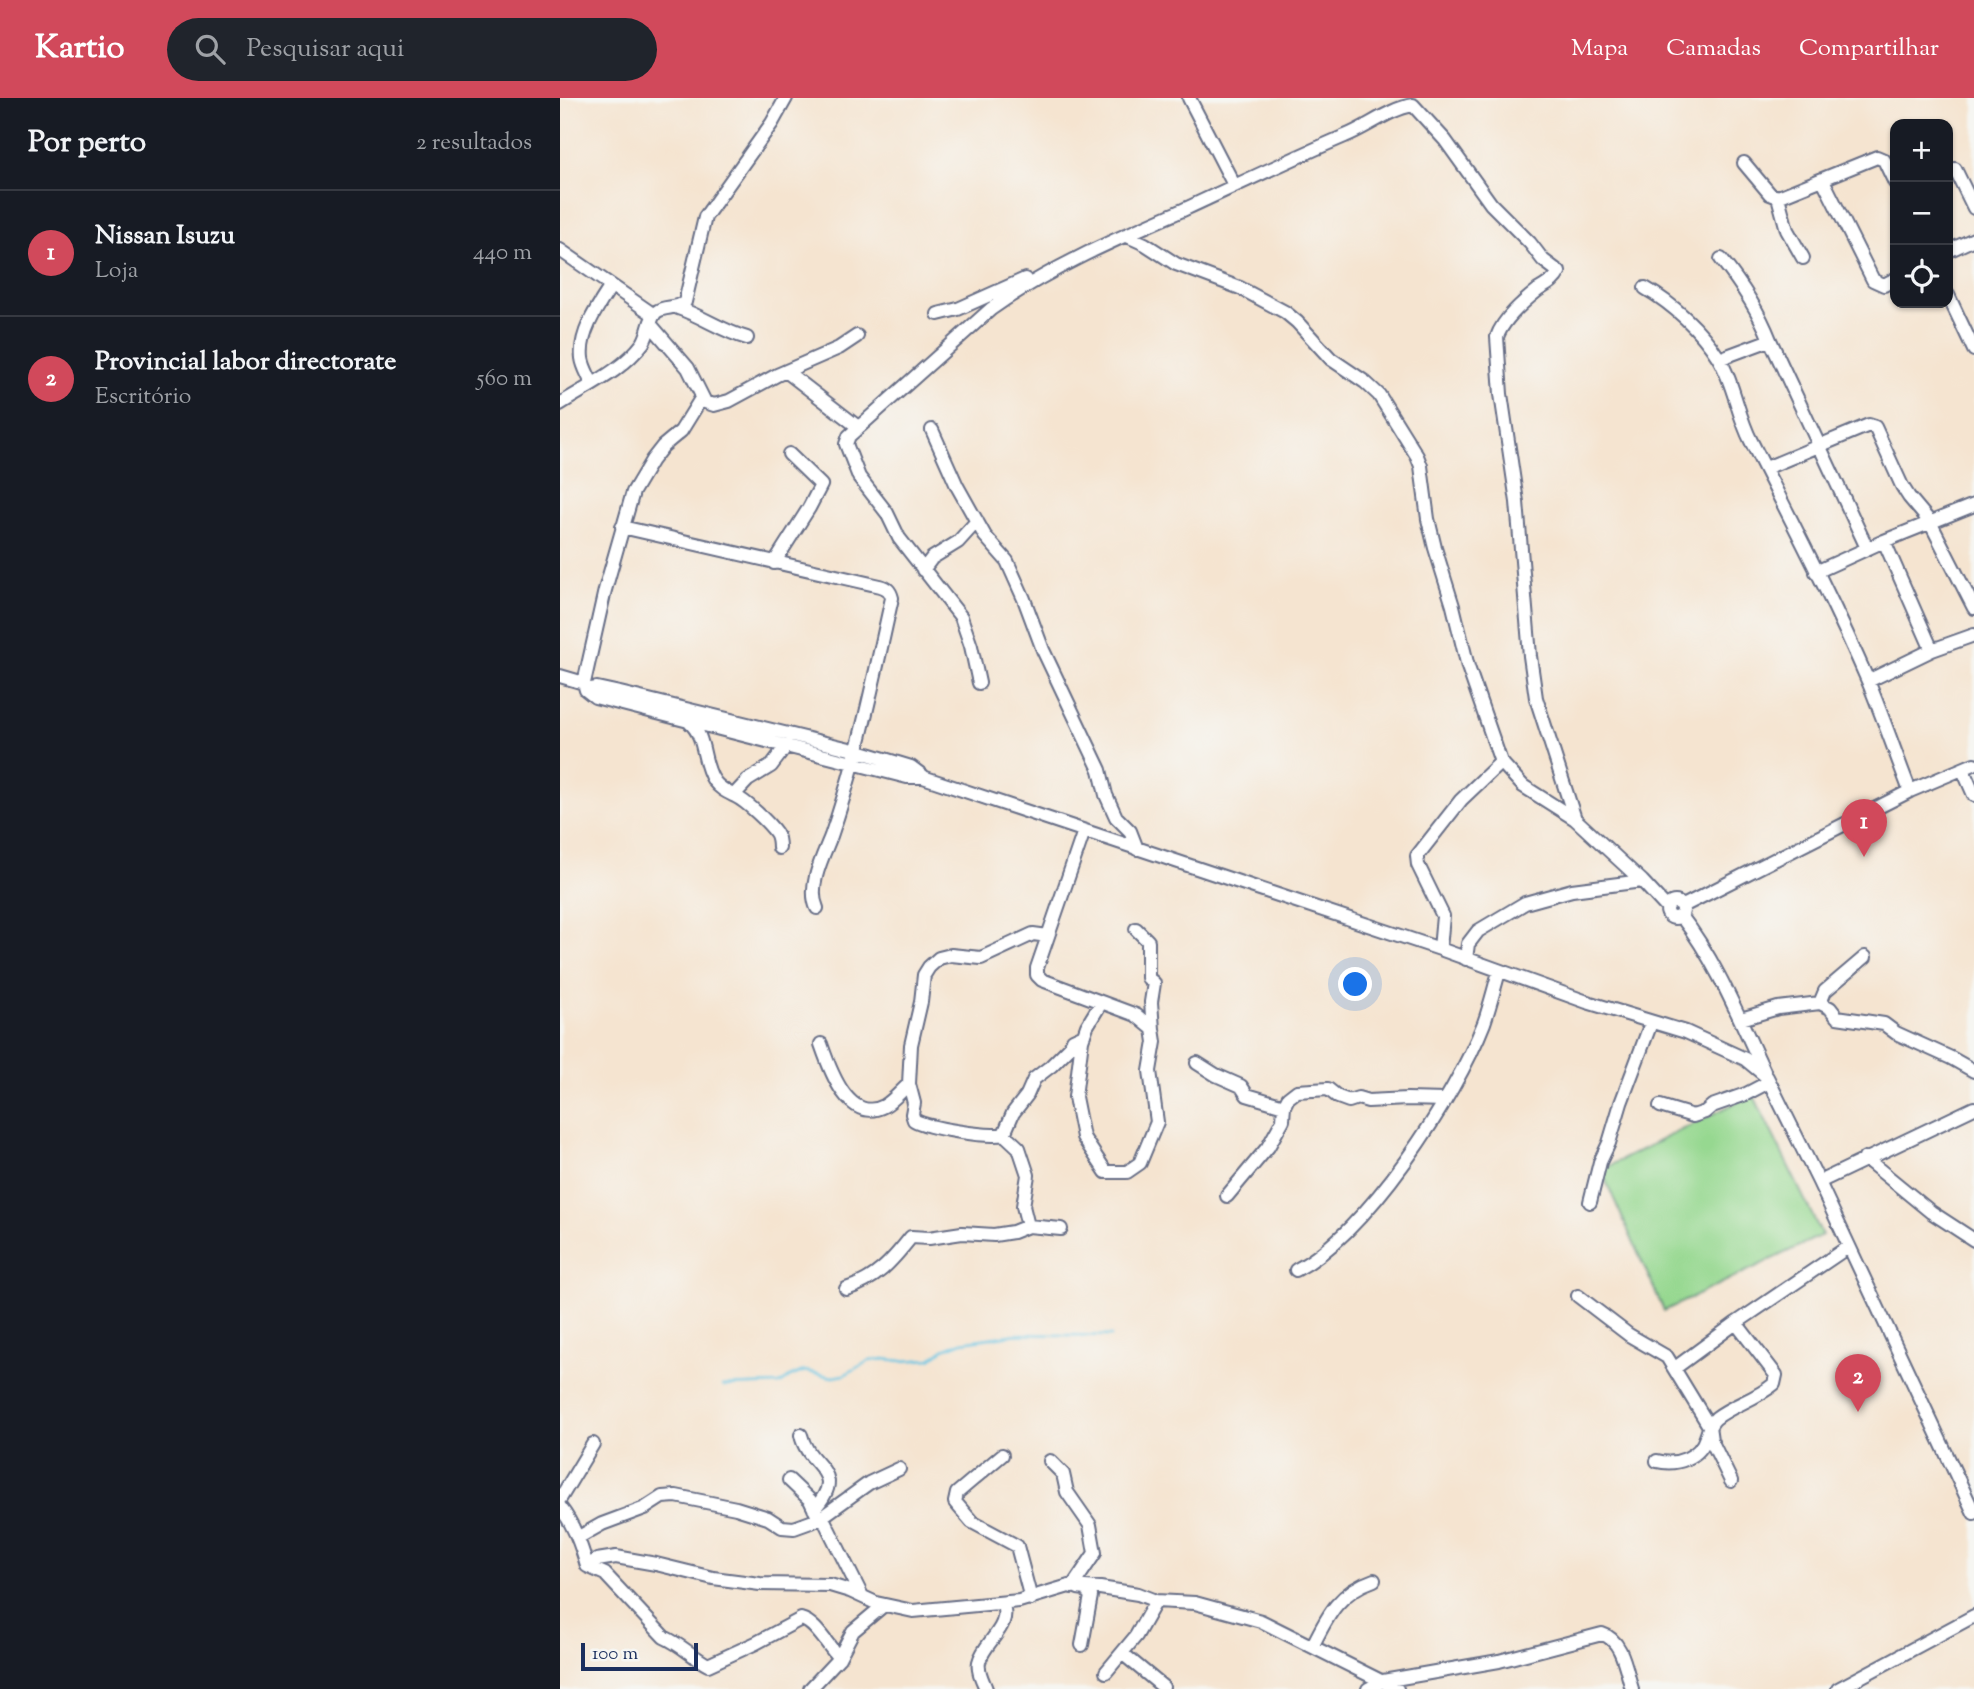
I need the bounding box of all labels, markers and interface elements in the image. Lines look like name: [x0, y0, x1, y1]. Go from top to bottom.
search box: [167, 18, 657, 81]
text: Kartio: [35, 25, 125, 73]
icon: search: [191, 30, 229, 68]
text: Pesquisar aqui: [247, 31, 404, 68]
text: Mapa: [1571, 32, 1628, 66]
text: Camadas: [1666, 32, 1761, 66]
text: Compartilhar: [1799, 32, 1939, 66]
map controls: [1890, 119, 1953, 308]
button: +: [1890, 119, 1953, 182]
text: Por perto: [28, 122, 146, 165]
text: 2 resultados: [416, 127, 532, 160]
button: −: [1890, 182, 1953, 245]
text: Nissan Isuzu: [95, 218, 235, 255]
text: 1: [47, 237, 55, 270]
text: 440 m: [473, 237, 532, 270]
button: locate: [1890, 245, 1953, 308]
text: Loja: [95, 255, 138, 288]
text: Provincial labor directorate: [95, 344, 396, 381]
text: 2: [46, 363, 56, 396]
text: 560 m: [477, 363, 532, 396]
text: Escritório: [95, 381, 191, 414]
pin: 1: [1841, 799, 1887, 857]
your location: [1338, 967, 1372, 1001]
pin: 2: [1835, 1354, 1881, 1412]
scale bar: [581, 1640, 698, 1672]
text: 100 m: [592, 1641, 638, 1668]

